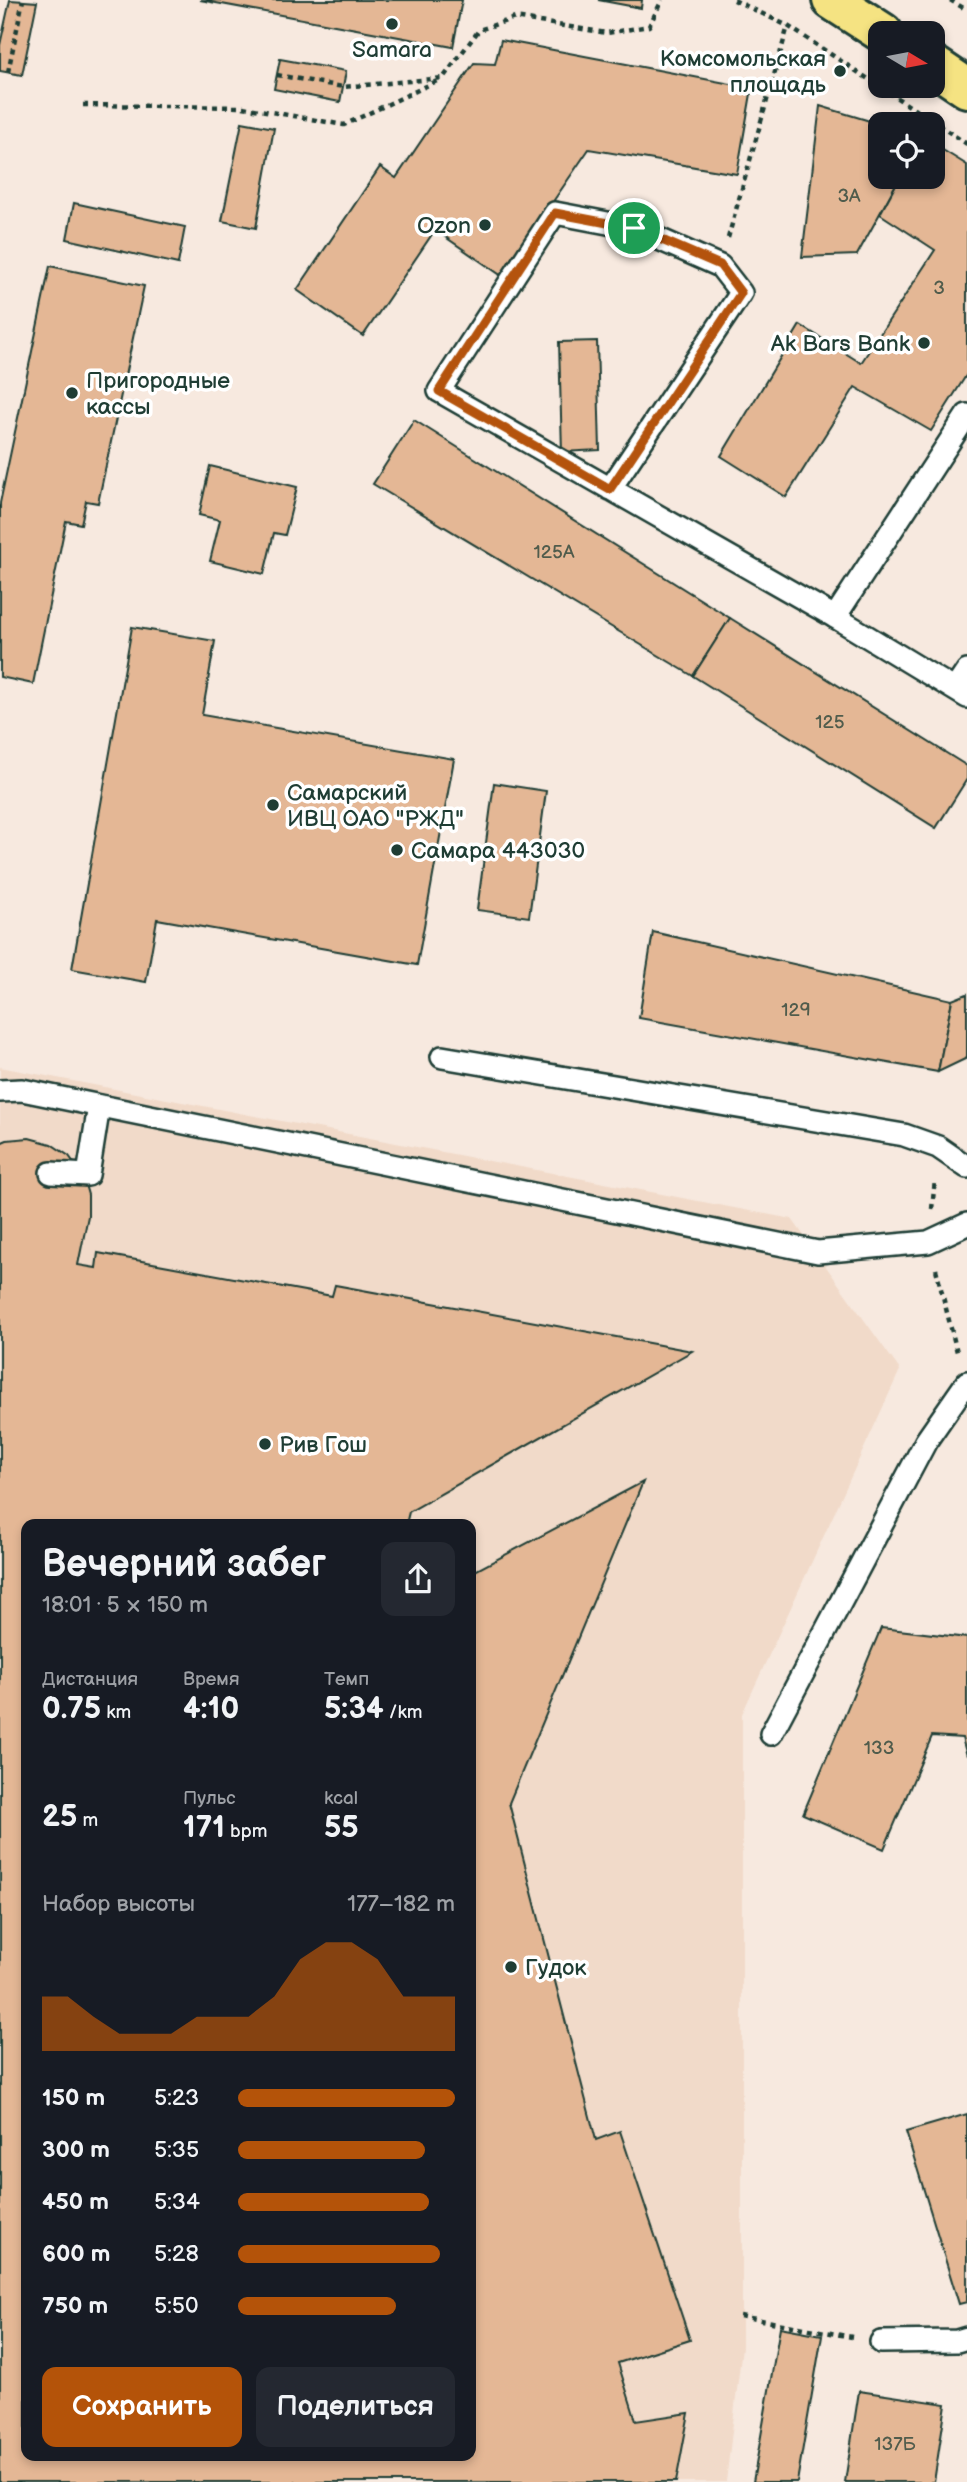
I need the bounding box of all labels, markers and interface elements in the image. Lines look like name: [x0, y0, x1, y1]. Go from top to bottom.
marker: Samara: [384, 16, 400, 32]
north arrow: [868, 21, 945, 98]
map controls: [868, 21, 945, 189]
place label: Samara: [352, 36, 432, 64]
place label: Комсомольская площадь: [660, 45, 826, 99]
marker: Комсомольская площадь: [832, 63, 848, 79]
button: locate: [868, 112, 945, 189]
house number: 3А: [837, 185, 861, 208]
pin: [604, 198, 664, 258]
icon: arrive: [615, 209, 653, 247]
place label: Ozon: [417, 212, 471, 240]
marker: Ozon: [477, 217, 493, 233]
house number: 3: [933, 277, 945, 300]
place label: Ak Bars Bank: [771, 330, 911, 358]
marker: Ak Bars Bank: [916, 335, 932, 351]
place label: Пригородные кассы: [86, 367, 230, 421]
marker: Пригородные кассы: [64, 385, 80, 401]
house number: 125А: [534, 541, 575, 564]
house number: 125: [815, 711, 845, 734]
place label: Самарский ИВЦ ОАО "РЖД": [287, 779, 464, 833]
marker: Самарский ИВЦ ОАО "РЖД": [265, 797, 281, 813]
place label: Самара 443030: [411, 837, 585, 865]
marker: Самара 443030: [389, 842, 405, 858]
house number: 129: [781, 999, 811, 1022]
place label: Рив Гош: [279, 1431, 367, 1459]
marker: Рив Гош: [257, 1436, 273, 1452]
text: Вечерний забег: [42, 1542, 326, 1587]
button: share: [381, 1542, 455, 1616]
text: 18:01 · 5 × 150 m: [42, 1591, 208, 1619]
text: Дистанция: [42, 1668, 138, 1691]
text: Время: [183, 1668, 239, 1691]
text: Темп: [324, 1668, 369, 1691]
text: 0.75: [42, 1691, 101, 1727]
text: 4:10: [183, 1691, 239, 1727]
text: 5:34: [324, 1691, 384, 1727]
text: km: [101, 1701, 131, 1724]
text: /km: [384, 1701, 422, 1724]
house number: 133: [864, 1737, 894, 1760]
text: Пульс: [183, 1787, 236, 1810]
text: kcal: [324, 1787, 358, 1810]
text: 25: [42, 1799, 77, 1835]
text: m: [77, 1809, 98, 1832]
text: 171: [183, 1810, 225, 1846]
text: 55: [324, 1810, 359, 1846]
text: bpm: [225, 1820, 267, 1843]
text: Набор высоты: [42, 1890, 195, 1918]
text: 177–182 m: [347, 1890, 455, 1918]
place label: Гудок: [525, 1954, 587, 1982]
marker: Гудок: [503, 1959, 519, 1975]
text: 150 m: [42, 2084, 105, 2112]
text: 5:23: [154, 2084, 199, 2112]
text: 300 m: [42, 2136, 110, 2164]
text: 5:35: [154, 2136, 199, 2164]
text: 450 m: [42, 2188, 109, 2216]
text: 5:34: [154, 2188, 200, 2216]
text: 600 m: [42, 2240, 110, 2268]
text: 5:28: [154, 2240, 199, 2268]
text: 750 m: [42, 2292, 108, 2320]
text: 5:50: [154, 2292, 199, 2320]
button: Сохранить: [42, 2367, 242, 2447]
button: Поделиться: [256, 2367, 455, 2447]
house number: 137Б: [874, 2433, 917, 2456]

